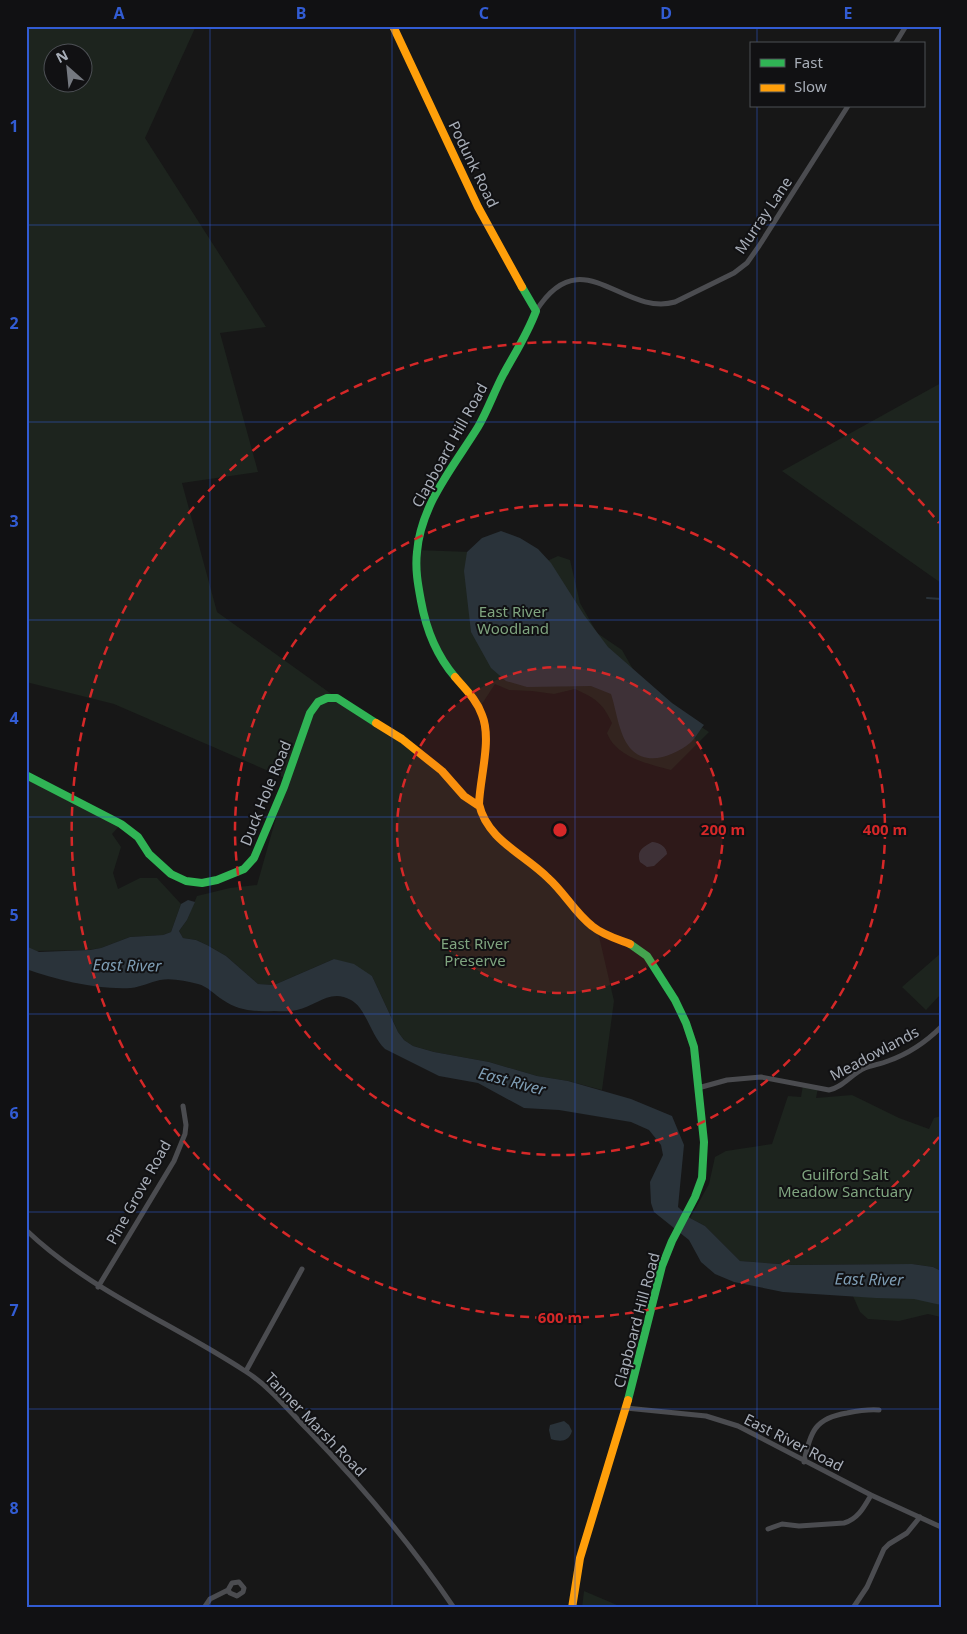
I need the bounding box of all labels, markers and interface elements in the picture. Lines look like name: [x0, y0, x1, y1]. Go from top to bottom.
text: A: [113, 2, 125, 24]
text: B: [296, 2, 306, 24]
text: C: [479, 2, 489, 24]
text: D: [660, 2, 672, 24]
text: E: [844, 2, 853, 24]
north arrow: [42, 42, 92, 92]
legend: [750, 42, 924, 108]
text: N: [52, 45, 71, 67]
text: Fast: [794, 52, 823, 72]
text: Slow: [794, 76, 827, 96]
text: 1: [9, 115, 19, 137]
street label: Podunk Road: [444, 117, 504, 211]
street label: Murray Lane: [730, 173, 796, 257]
text: 2: [9, 312, 19, 334]
street label: Clapboard Hill Road: [406, 379, 492, 511]
text: 3: [9, 510, 19, 532]
park label: East River Woodland: [477, 601, 549, 638]
text: 4: [9, 707, 19, 729]
street label: Duck Hole Road: [235, 737, 295, 849]
text: 200 m: [701, 819, 745, 839]
text: 400 m: [863, 819, 907, 839]
centre of rings: [551, 821, 569, 839]
text: 5: [9, 904, 19, 926]
park label: East River Preserve: [441, 933, 509, 970]
water label: East River: [92, 953, 162, 977]
street label: Meadowlands: [826, 1021, 922, 1085]
water label: East River: [476, 1061, 549, 1101]
text: 6: [9, 1102, 19, 1124]
street label: Pine Grove Road: [101, 1136, 175, 1248]
park label: Guilford Salt Meadow Sanctuary: [778, 1164, 912, 1201]
street label: Clapboard Hill Road: [608, 1250, 664, 1390]
water label: East River: [834, 1267, 904, 1291]
text: 7: [9, 1299, 19, 1321]
text: 600 m: [538, 1307, 582, 1327]
street label: Tanner Marsh Road: [261, 1368, 371, 1480]
street label: East River Road: [741, 1408, 847, 1476]
text: 8: [9, 1497, 19, 1519]

